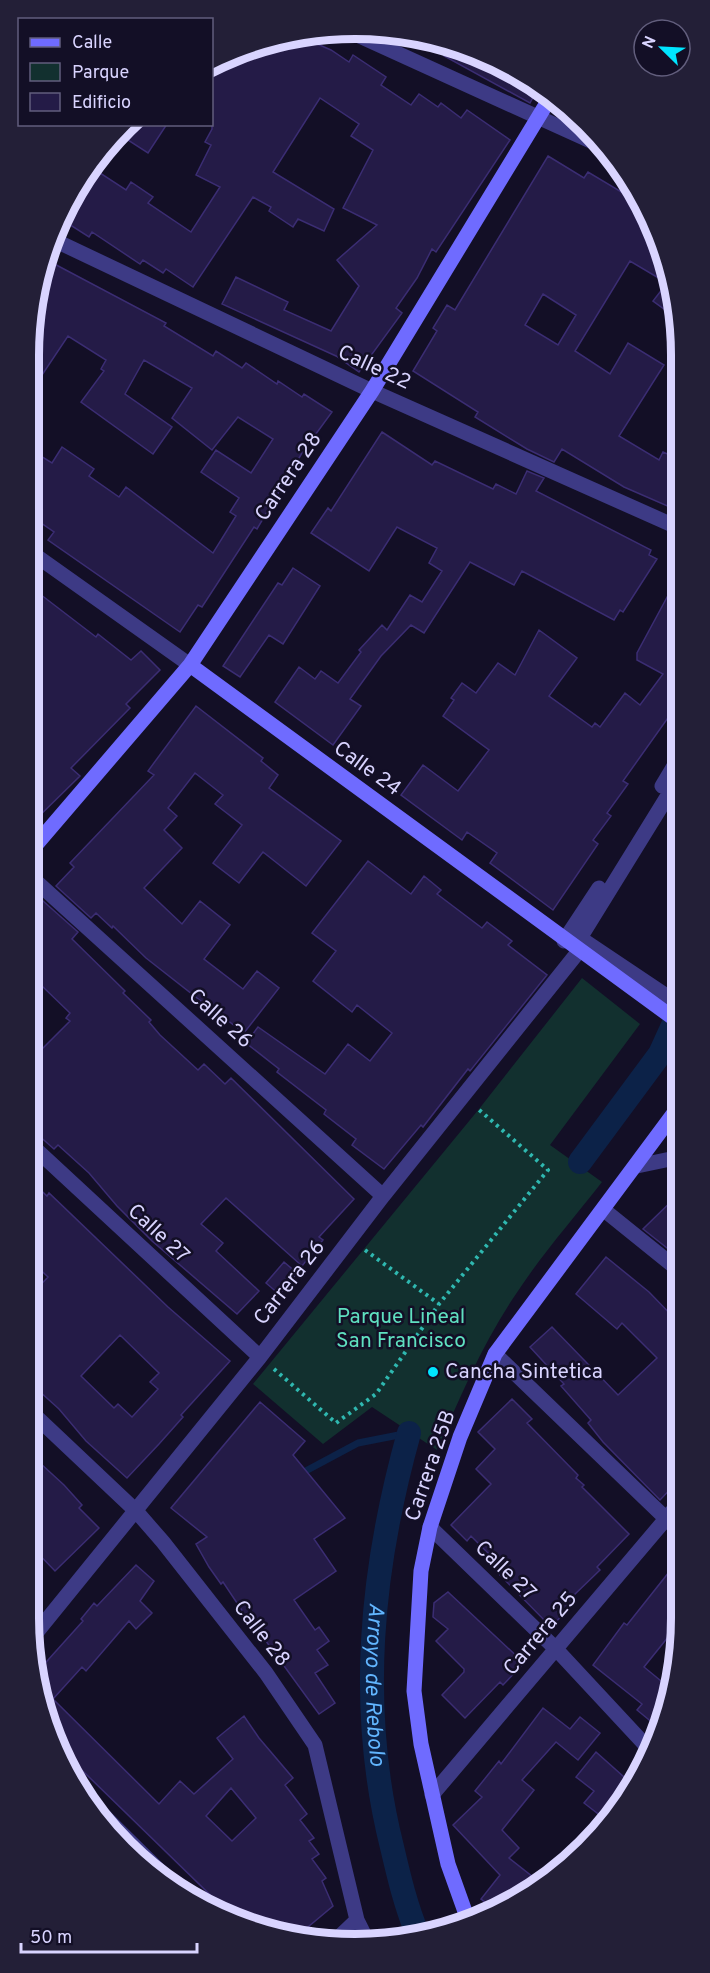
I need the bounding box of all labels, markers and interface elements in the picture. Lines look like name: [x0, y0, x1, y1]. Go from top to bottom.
legend: [18, 18, 213, 126]
north arrow: [632, 18, 692, 78]
text: Calle: [72, 32, 112, 55]
text: N: [639, 33, 662, 52]
text: Parque: [72, 62, 129, 85]
text: Edificio: [72, 92, 131, 115]
street label: Calle 22: [333, 339, 415, 397]
street label: Carrera 28: [249, 427, 329, 527]
street label: Calle 24: [328, 735, 406, 803]
street label: Calle 26: [182, 983, 258, 1055]
street label: Calle 27: [121, 1198, 195, 1270]
street label: Carrera 26: [248, 1235, 332, 1331]
park label: Parque Lineal San Francisco: [336, 1304, 466, 1355]
place label: Cancha Sintetica: [445, 1359, 603, 1386]
marker: Cancha Sintetica: [426, 1365, 440, 1379]
street label: Carrera 25B: [399, 1407, 463, 1525]
street label: Calle 27: [468, 1535, 542, 1607]
street label: Carrera 25: [498, 1586, 584, 1682]
street label: Calle 28: [226, 1595, 296, 1673]
water label: Arroyo de Rebolo: [358, 1602, 390, 1768]
scale bar: [21, 1916, 196, 1954]
text: 50 m: [30, 1927, 72, 1950]

